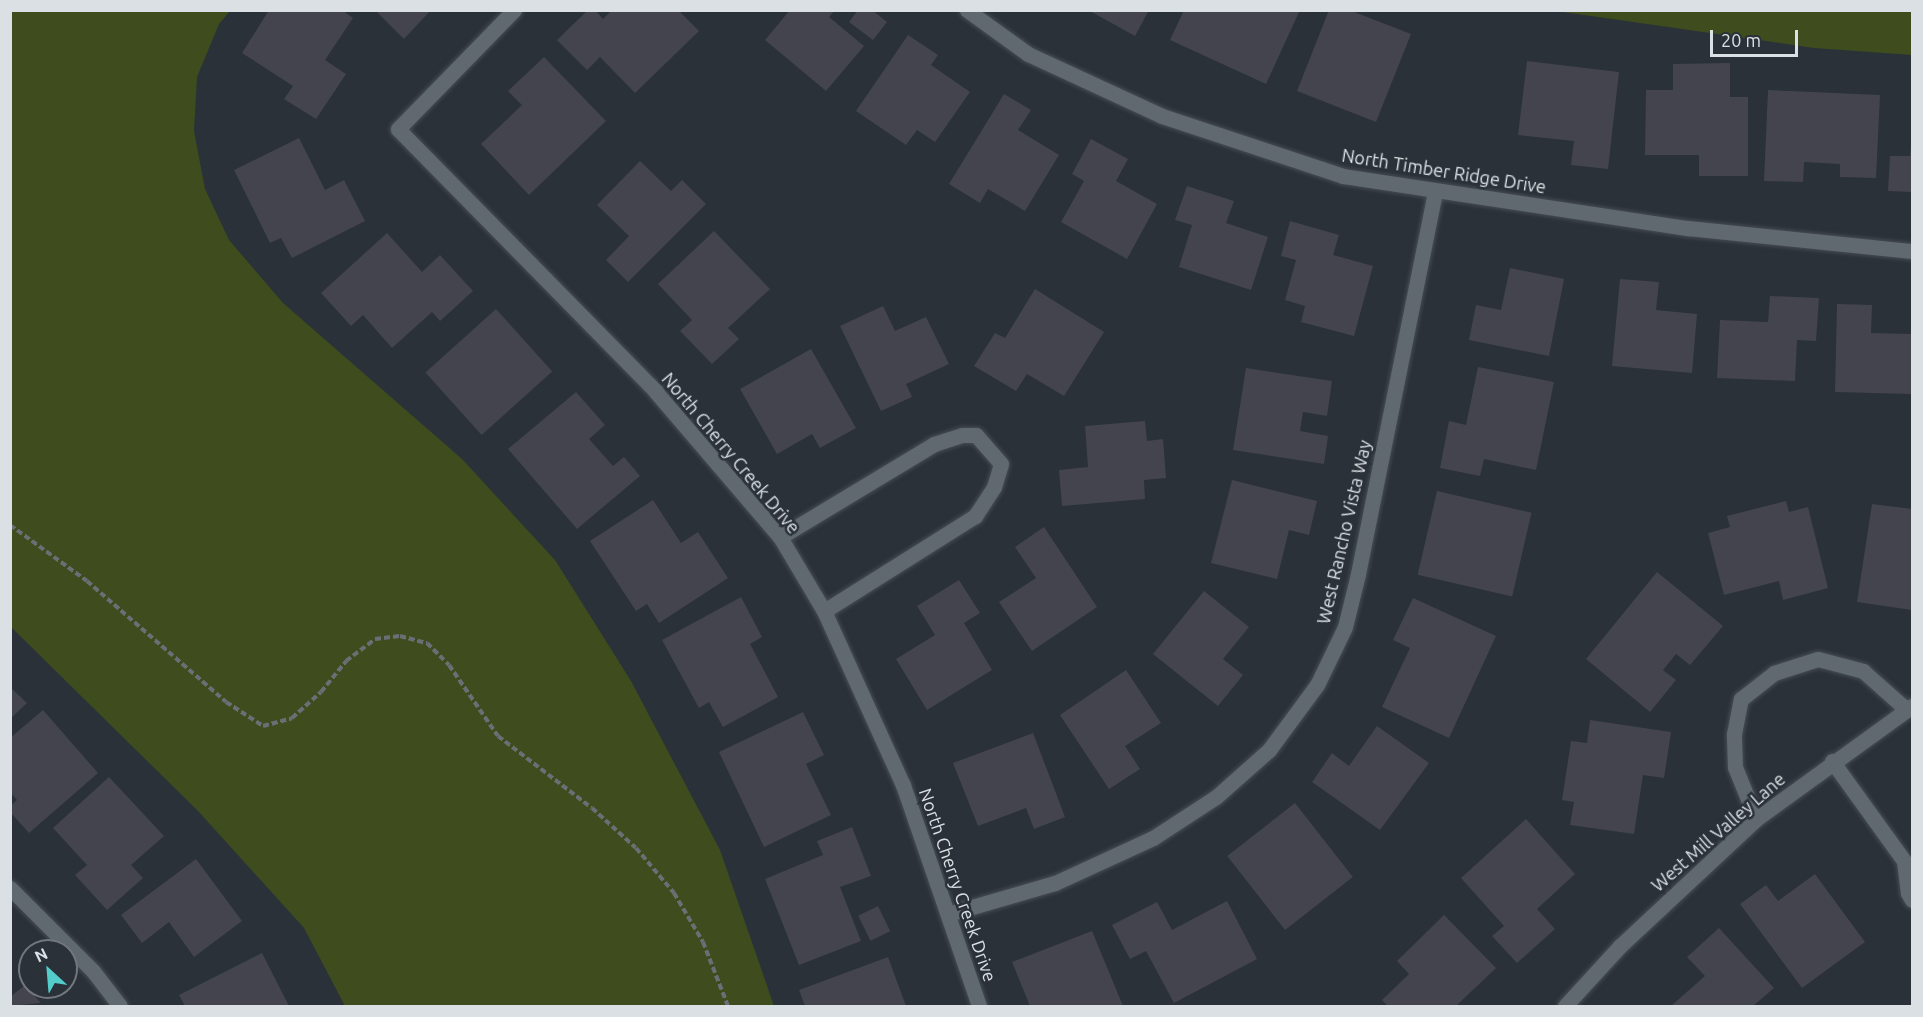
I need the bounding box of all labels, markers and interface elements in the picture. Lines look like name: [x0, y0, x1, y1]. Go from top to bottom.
scale bar: [1713, 18, 1802, 56]
text: 20 m: [1721, 30, 1761, 50]
street label: North Timber Ridge Drive: [1340, 144, 1548, 198]
street label: North Cherry Creek Drive: [657, 368, 805, 538]
street label: West Rancho Vista Way: [1312, 438, 1376, 626]
street label: West Mill Valley Lane: [1647, 768, 1789, 896]
street label: North Cherry Creek Drive: [915, 785, 1001, 985]
north arrow: [18, 939, 78, 999]
text: N: [32, 944, 50, 965]

